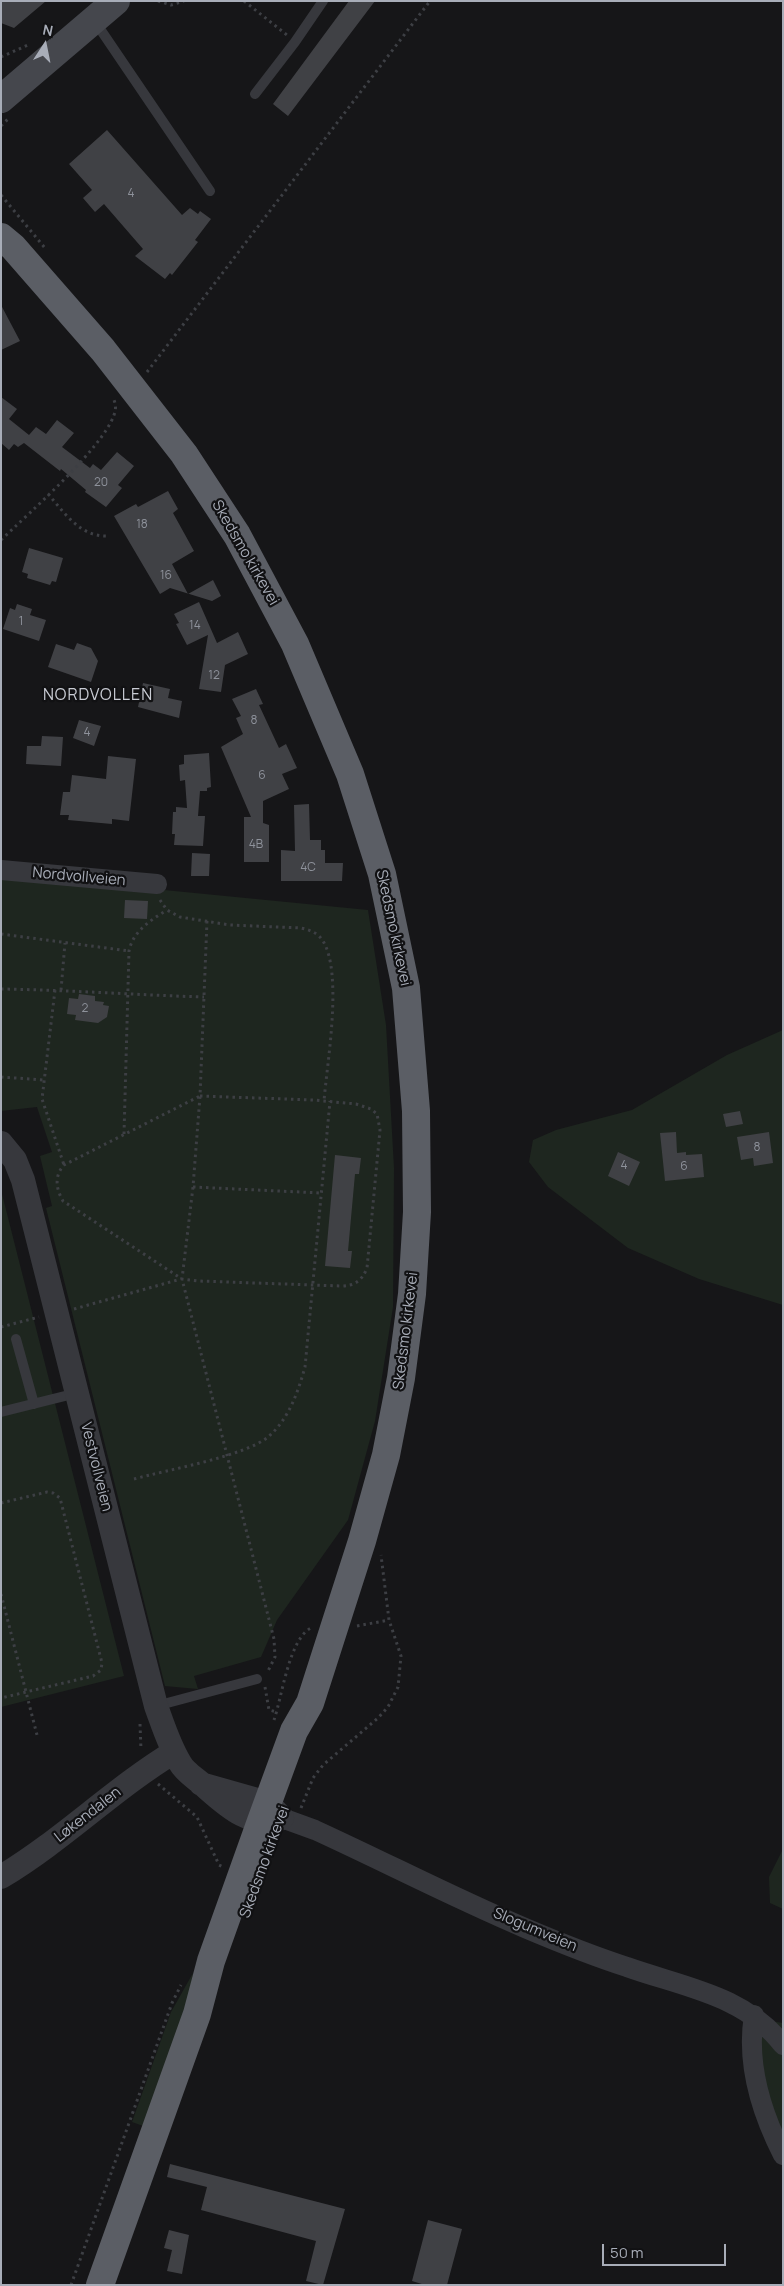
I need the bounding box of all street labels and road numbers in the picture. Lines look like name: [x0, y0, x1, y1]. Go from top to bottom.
street label: Skedsmo kirkevei: [208, 497, 282, 609]
street label: Nordvollveien: [32, 864, 126, 890]
street label: Skedsmo kirkevei: [372, 868, 414, 988]
street label: Skedsmo kirkevei: [390, 1271, 422, 1391]
street label: Vestvollveien: [76, 1421, 116, 1513]
street label: Løkendalen: [51, 1783, 125, 1847]
street label: Skedsmo kirkevei: [236, 1803, 294, 1921]
street label: Slogumveien: [490, 1904, 580, 1956]

